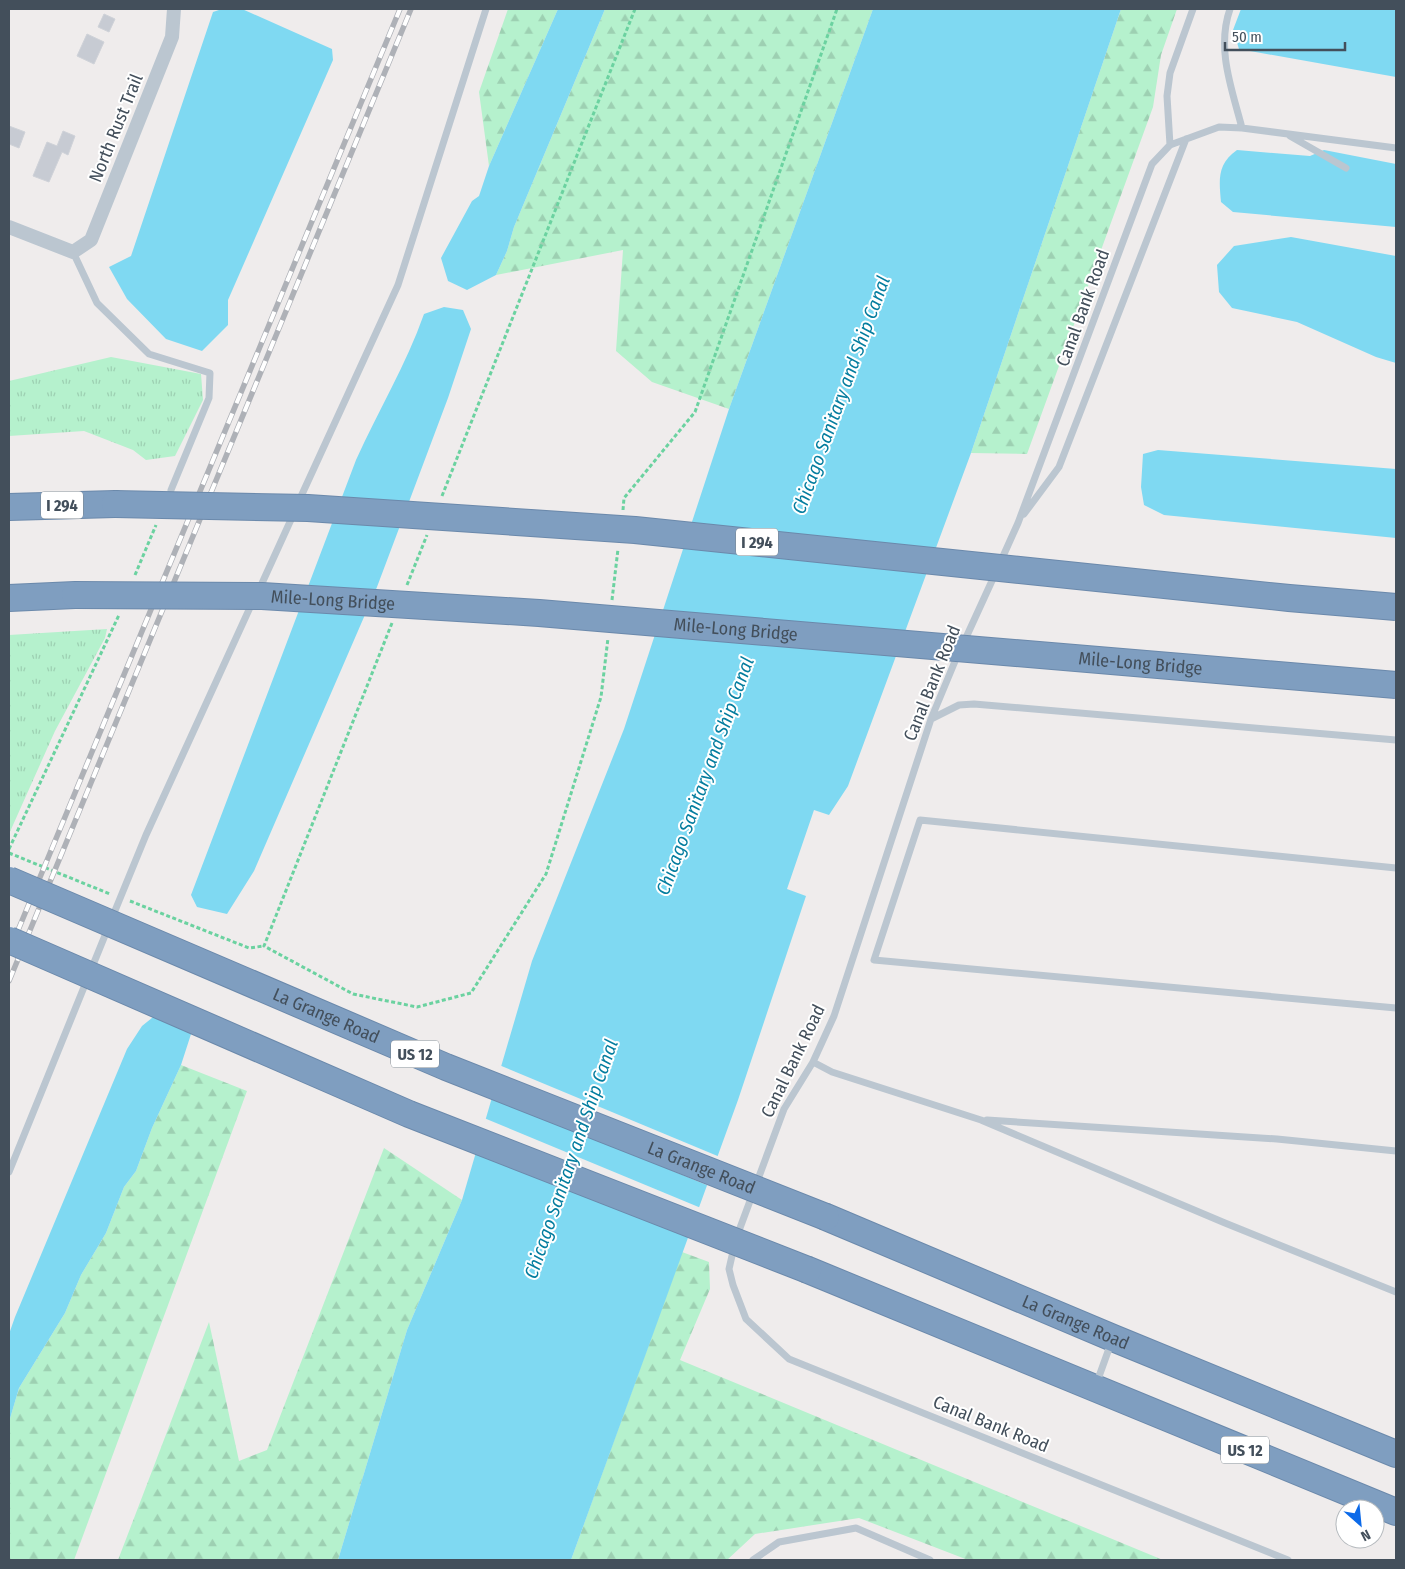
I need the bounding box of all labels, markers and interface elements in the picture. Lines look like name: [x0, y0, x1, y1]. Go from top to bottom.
scale bar: [1225, 20, 1345, 52]
text: 50 m: [1232, 28, 1262, 46]
street label: North Rust Trail: [84, 70, 148, 185]
street label: Canal Bank Road: [1052, 246, 1114, 370]
water label: Chicago Sanitary and Ship Canal: [787, 273, 895, 517]
road number: I 294: [41, 492, 83, 518]
road number: I 294: [736, 528, 778, 556]
street label: Mile-Long Bridge: [270, 586, 396, 615]
street label: Mile-Long Bridge: [673, 613, 799, 646]
street label: Canal Bank Road: [899, 622, 965, 744]
street label: Mile-Long Bridge: [1078, 647, 1203, 680]
water label: Chicago Sanitary and Ship Canal: [651, 654, 759, 898]
street label: La Grange Road: [269, 983, 383, 1048]
street label: Canal Bank Road: [756, 1001, 830, 1121]
water label: Chicago Sanitary and Ship Canal: [519, 1036, 623, 1282]
road number: US 12: [391, 1040, 439, 1068]
street label: La Grange Road: [644, 1137, 759, 1199]
street label: La Grange Road: [1019, 1290, 1132, 1354]
street label: Canal Bank Road: [930, 1391, 1052, 1457]
road number: US 12: [1221, 1436, 1269, 1464]
north arrow: [1335, 1499, 1385, 1549]
text: N: [1358, 1526, 1373, 1545]

